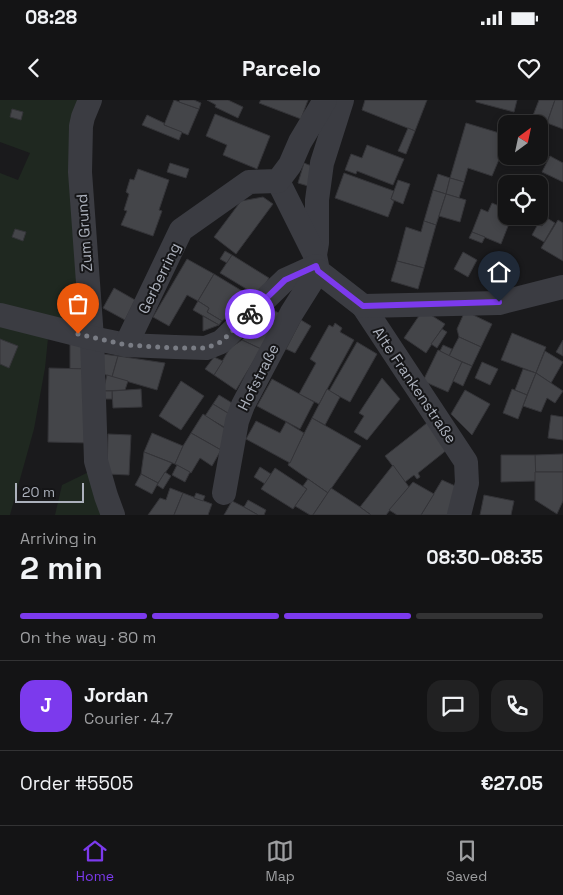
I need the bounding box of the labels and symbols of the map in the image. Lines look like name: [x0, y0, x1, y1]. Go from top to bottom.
north arrow: [498, 115, 548, 165]
street label: Zum Grund: [72, 193, 96, 273]
street label: Gerberring: [134, 239, 184, 317]
pin: [478, 251, 520, 302]
pin: [57, 283, 99, 334]
courier: [225, 289, 275, 339]
street label: Alte Frankenstraße: [369, 323, 461, 447]
street label: Hofstraße: [233, 340, 283, 414]
scale bar: [15, 480, 84, 503]

